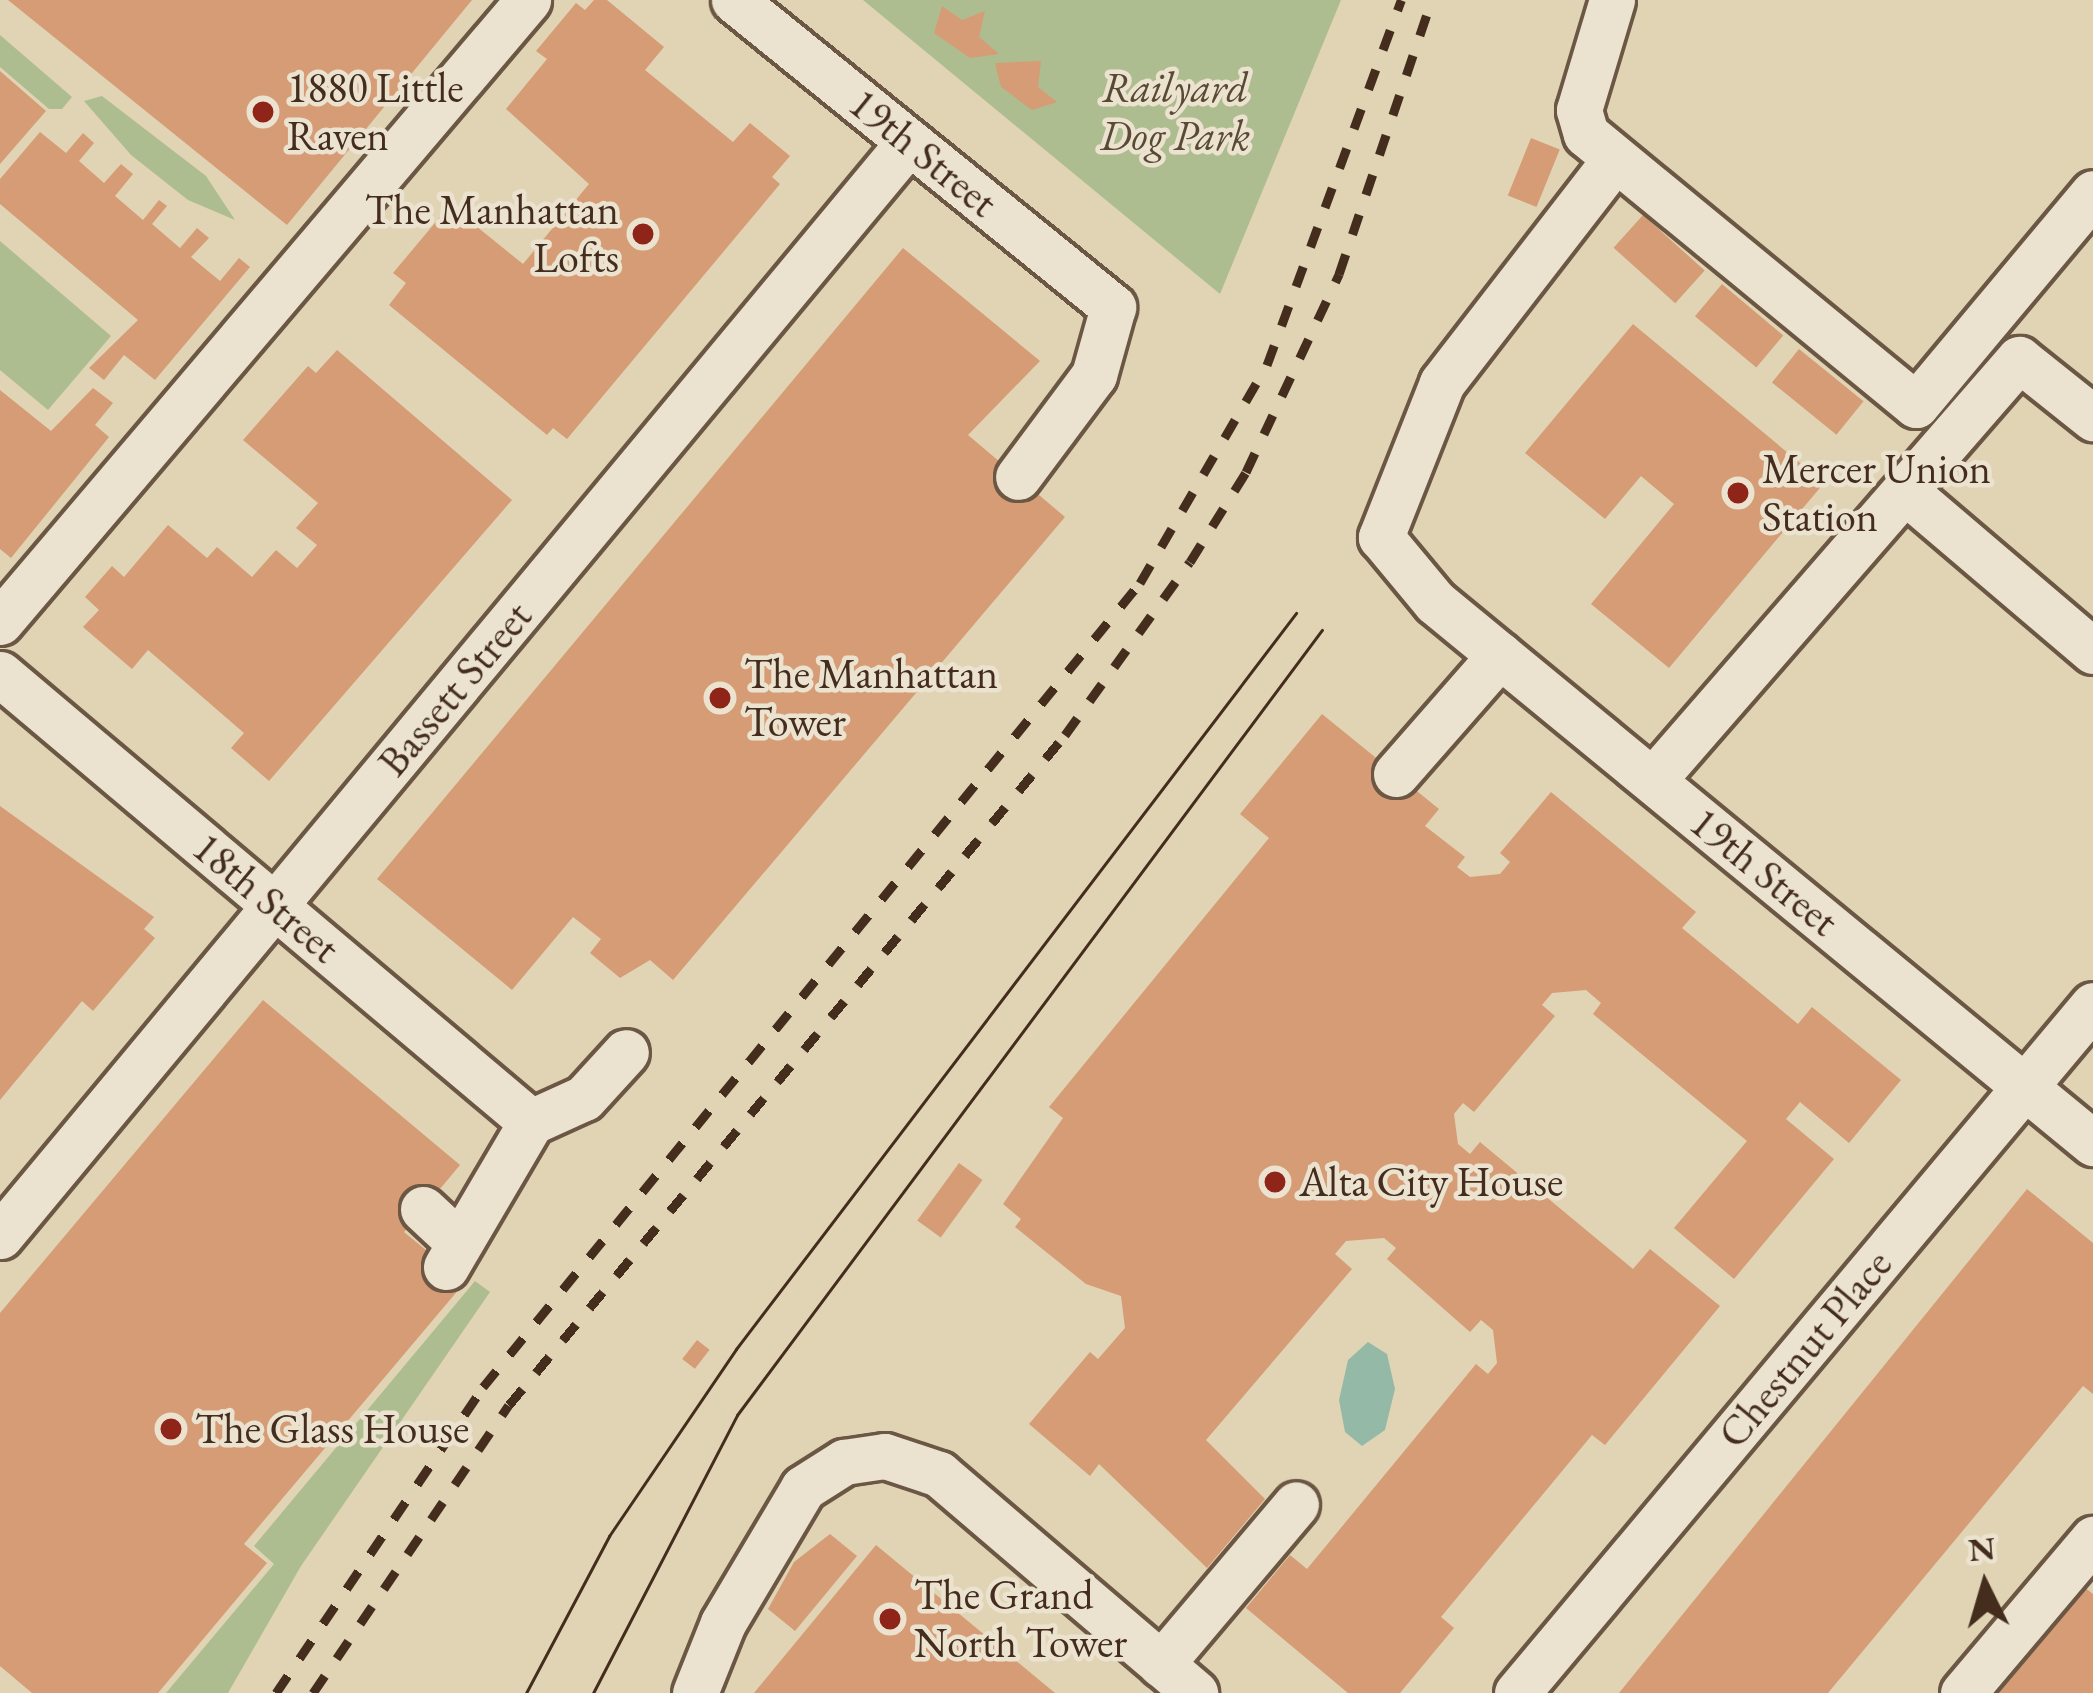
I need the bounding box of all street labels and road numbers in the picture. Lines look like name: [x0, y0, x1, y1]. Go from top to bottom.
street label: 19th Street: [839, 78, 1007, 228]
street label: Bassett Street: [368, 592, 542, 786]
street label: 19th Street: [1680, 797, 1848, 947]
street label: 18th Street: [182, 822, 350, 974]
street label: Chestnut Place: [1708, 1240, 1902, 1458]

